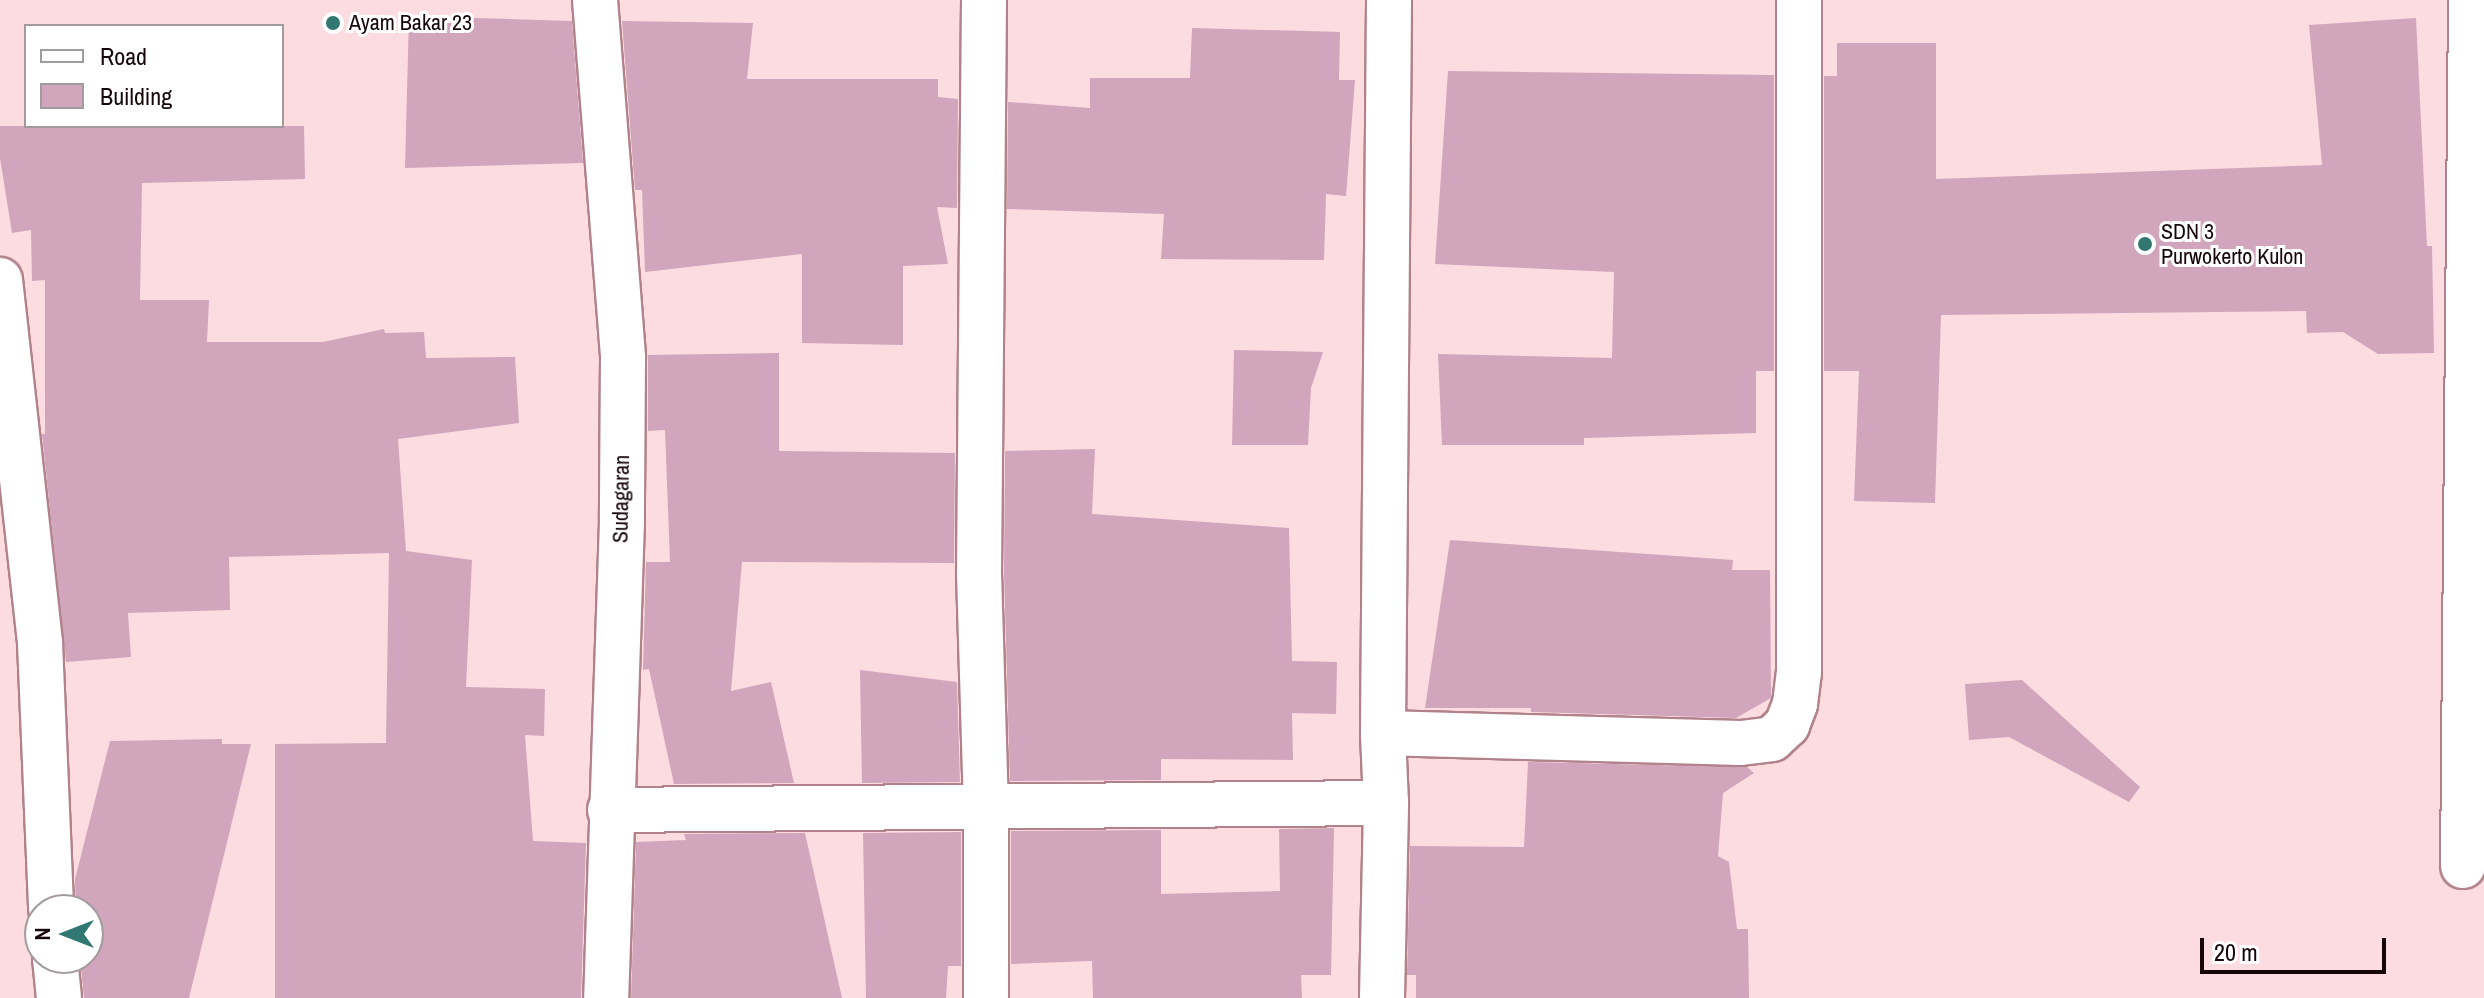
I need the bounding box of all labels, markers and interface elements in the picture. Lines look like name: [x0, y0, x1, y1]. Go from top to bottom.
place label: Ayam Bakar 23: [349, 10, 472, 36]
marker: Ayam Bakar 23: [324, 14, 342, 32]
legend: [24, 24, 284, 128]
text: Road: [100, 40, 147, 72]
text: Building: [100, 80, 172, 112]
place label: SDN 3 Purwokerto Kulon: [2161, 218, 2303, 270]
marker: SDN 3 Purwokerto Kulon: [2136, 235, 2154, 253]
street label: Sudagaran: [607, 455, 635, 543]
north arrow: [24, 894, 104, 974]
scale bar: [2204, 922, 2390, 972]
text: N: [27, 927, 57, 941]
text: 20 m: [2214, 936, 2258, 968]

